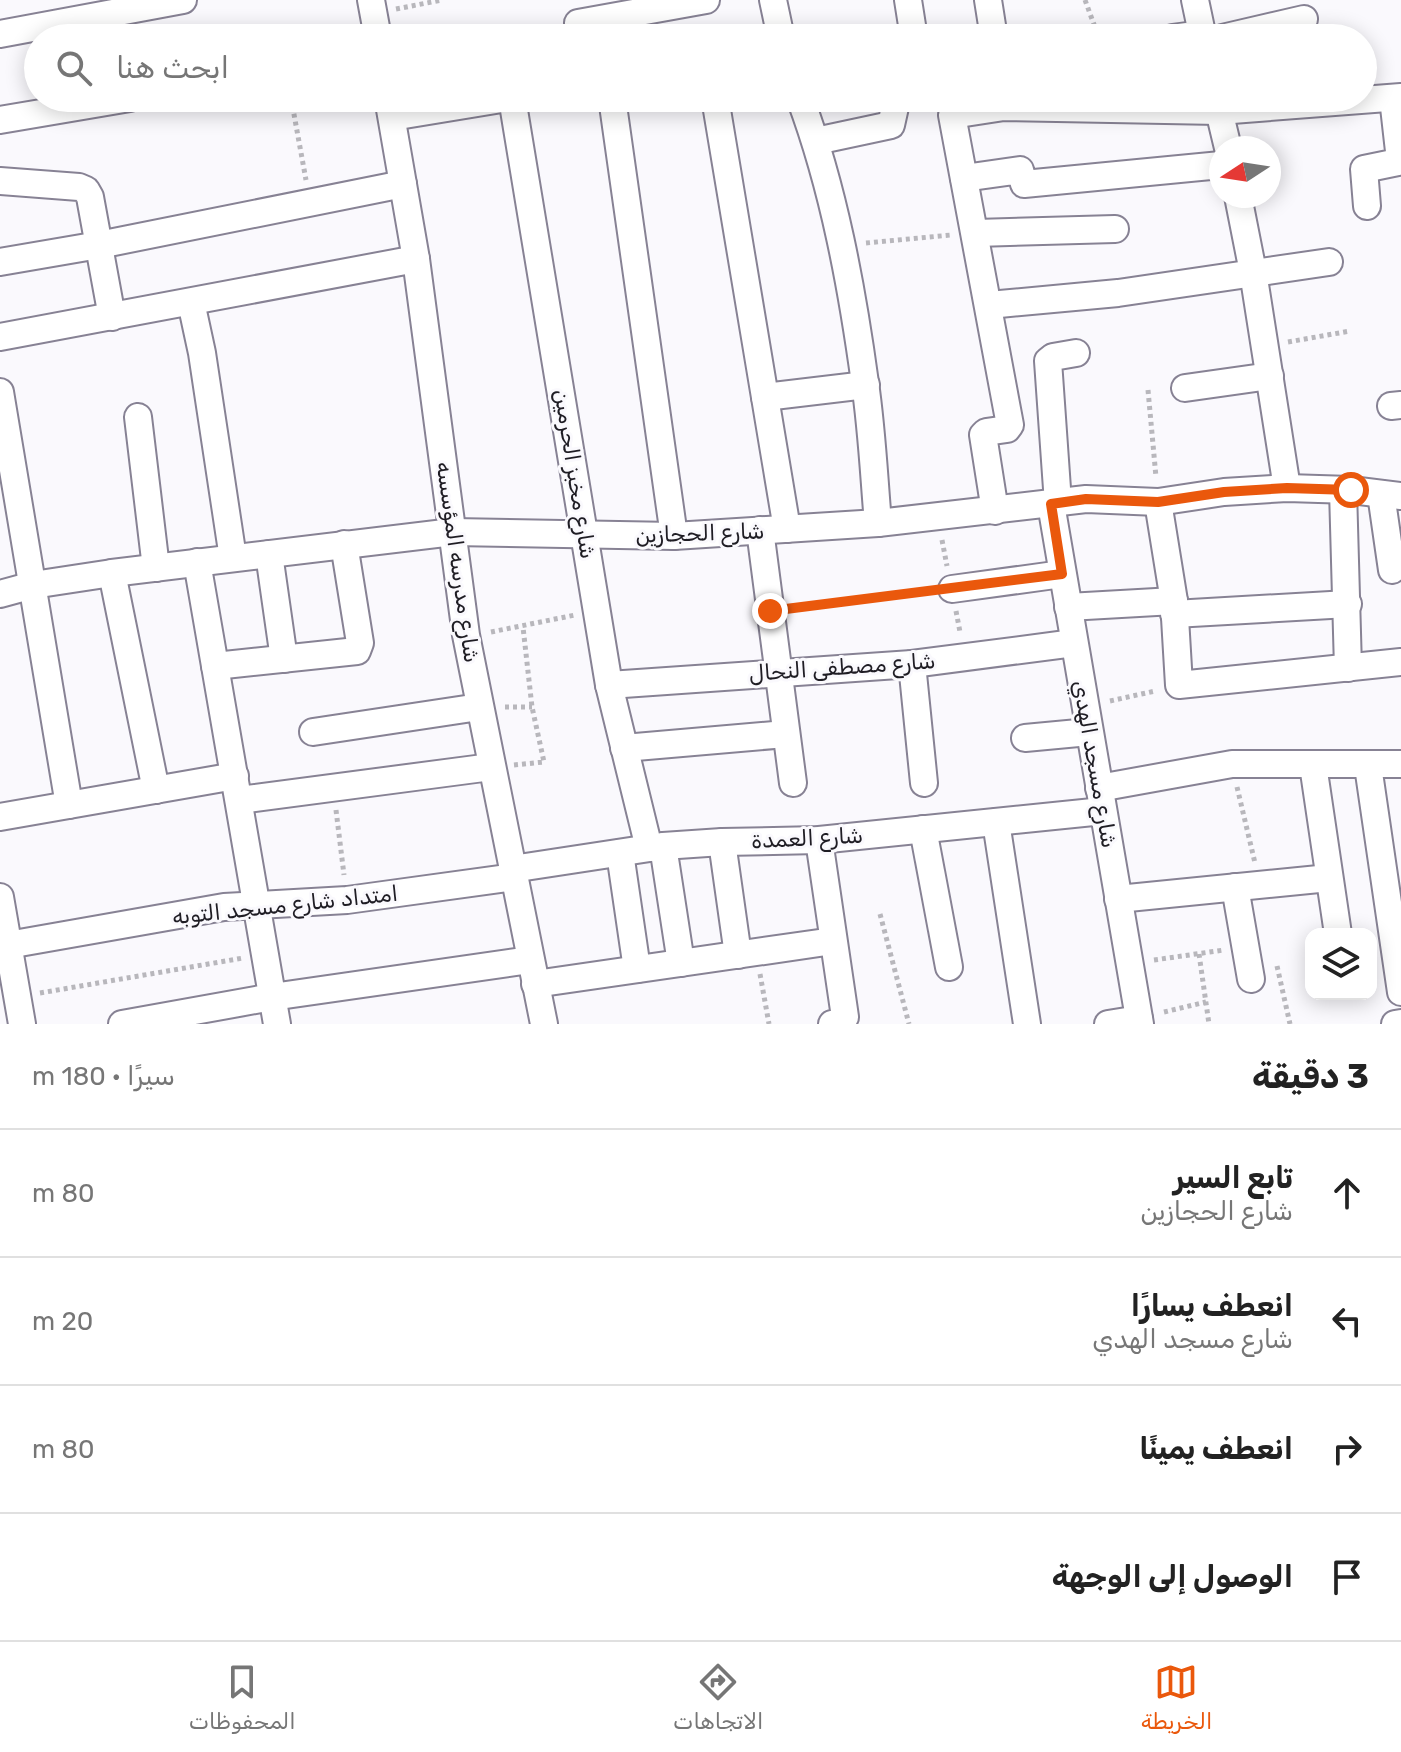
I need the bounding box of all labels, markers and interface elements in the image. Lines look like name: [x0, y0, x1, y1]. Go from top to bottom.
search box: [24, 24, 1377, 112]
icon: search: [52, 46, 96, 90]
text: ابحث هنا: [116, 50, 229, 86]
north arrow: [1209, 136, 1281, 208]
street label: شارع مخبز الحرمين: [546, 387, 602, 561]
street label: شارع مدرسه المؤسسه: [429, 460, 485, 665]
route start: [1333, 472, 1369, 508]
street label: شارع الحجازين: [635, 517, 765, 551]
route end: [752, 593, 788, 629]
street label: شارع مصطفى النحال: [748, 647, 936, 689]
street label: شارع مسجد الهدي: [1065, 678, 1123, 850]
street label: شارع العمدة: [750, 822, 864, 856]
street label: امتداد شارع مسجد التوبه: [171, 880, 399, 932]
map controls: [1305, 928, 1377, 1000]
button: layers: [1305, 928, 1377, 1000]
text: 3 دقيقة: [1252, 1056, 1369, 1097]
text: سيرًا · 180 m: [32, 1061, 175, 1092]
text: تابع السير: [1173, 1160, 1293, 1196]
icon: ahead: [1325, 1171, 1369, 1215]
text: 80 m: [32, 1178, 95, 1209]
text: شارع الحجازين: [1140, 1196, 1293, 1227]
text: انعطف يسارًا: [1131, 1288, 1293, 1324]
icon: left: [1325, 1299, 1369, 1343]
text: 20 m: [32, 1306, 93, 1337]
text: شارع مسجد الهدي: [1092, 1324, 1293, 1355]
icon: right: [1325, 1427, 1369, 1471]
text: انعطف يمينًا: [1139, 1431, 1293, 1467]
text: 80 m: [32, 1434, 95, 1465]
icon: arrive: [1325, 1555, 1369, 1599]
text: الوصول إلى الوجهة: [1052, 1559, 1293, 1595]
tab: المحفوظات: [189, 1660, 296, 1735]
tab: الاتجاهات: [673, 1660, 763, 1735]
tab: الخريطة: [1141, 1660, 1212, 1735]

